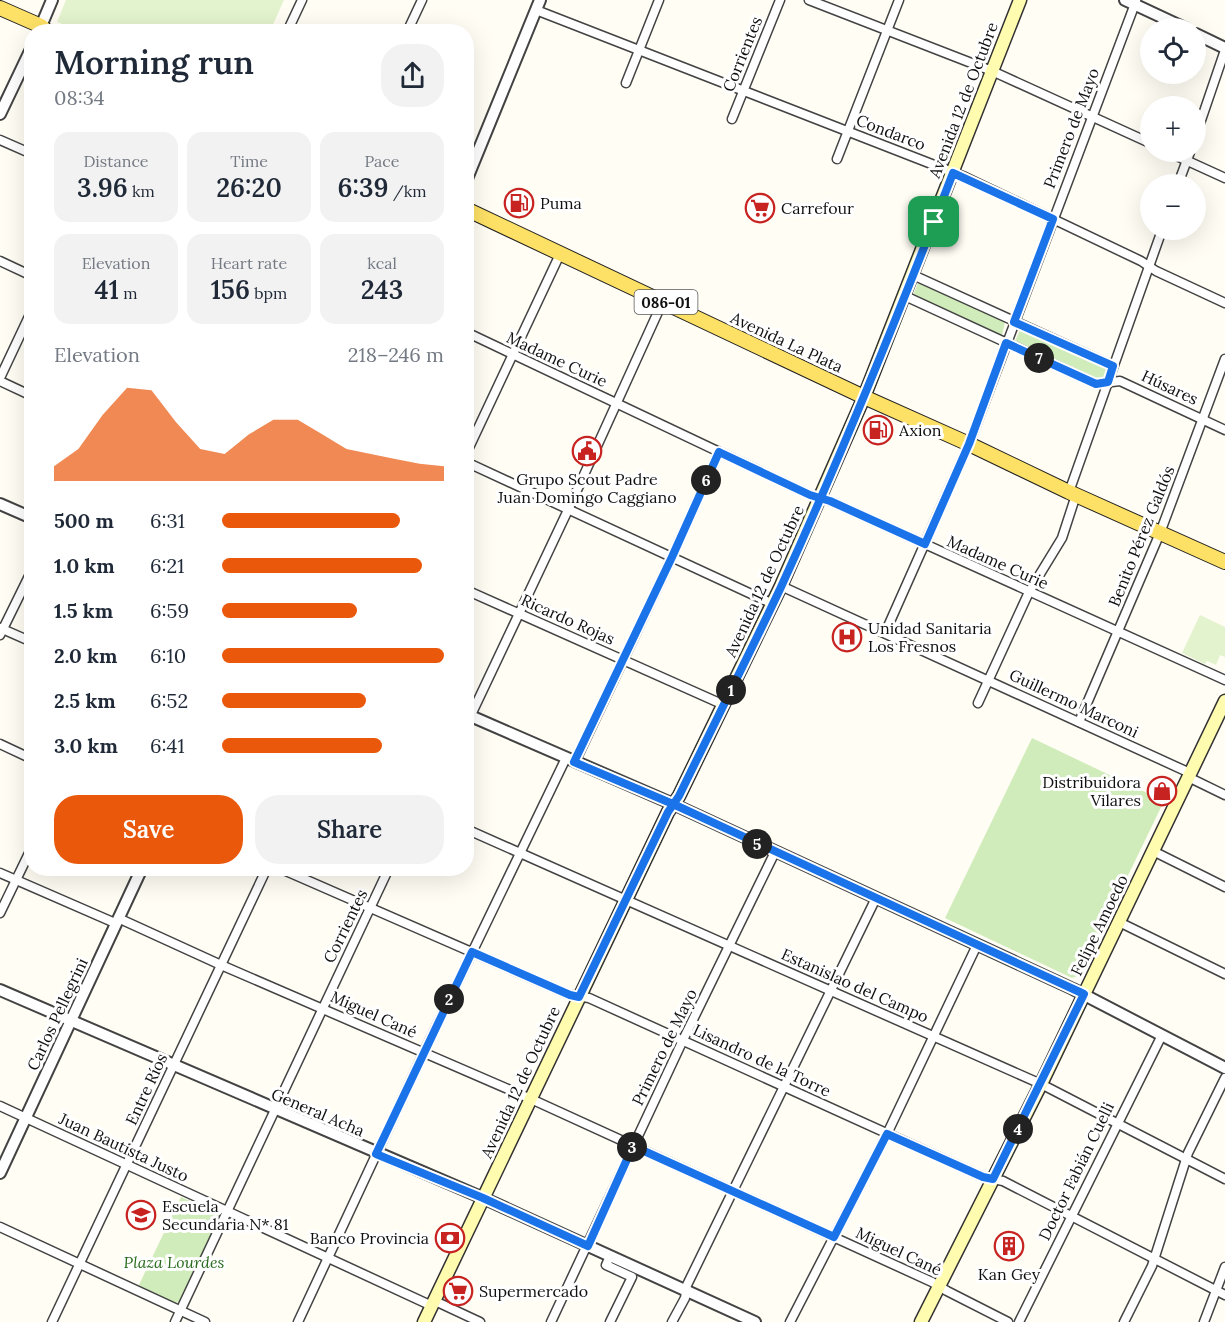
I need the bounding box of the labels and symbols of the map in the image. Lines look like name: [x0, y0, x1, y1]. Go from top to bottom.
street label: Corrientes: [718, 13, 766, 95]
street label: Avenida 12 de Octubre: [924, 19, 1002, 182]
street label: Primero de Mayo: [1039, 65, 1103, 191]
street label: Condarco: [853, 110, 929, 154]
fuel station icon: Puma: [503, 187, 535, 219]
supermarket icon: Carrefour: [744, 192, 776, 224]
place label: Puma: [540, 193, 582, 213]
pin: [908, 196, 959, 247]
place label: Carrefour: [781, 198, 854, 218]
road number: 086-01: [634, 290, 698, 314]
street label: Avenida La Plata: [727, 307, 846, 377]
street label: Madame Curie: [503, 327, 611, 391]
pin: 7: [1024, 343, 1054, 373]
street label: Húsares: [1138, 365, 1202, 409]
fuel station icon: Axion: [862, 414, 894, 446]
place label: Axion: [898, 420, 942, 440]
public building icon: Grupo Scout Padre Juan Domingo Caggiano: [571, 435, 603, 467]
street label: Benito Pérez Galdós: [1104, 463, 1178, 609]
pin: 6: [691, 465, 721, 495]
place label: Grupo Scout Padre Juan Domingo Caggiano: [496, 469, 677, 507]
street label: Avenida 12 de Octubre: [720, 502, 808, 661]
street label: Madame Curie: [944, 531, 1052, 593]
street label: Ricardo Rojas: [518, 589, 618, 649]
place label: Unidad Sanitaria Los Fresnos: [868, 618, 992, 656]
hospital icon: Unidad Sanitaria Los Fresnos: [831, 621, 863, 653]
street label: Guillermo Marconi: [1006, 664, 1142, 742]
pin: 1: [716, 675, 746, 705]
place label: Distribuidora Vilares: [1042, 772, 1141, 810]
shop icon: Distribuidora Vilares: [1146, 775, 1178, 807]
pin: 5: [742, 829, 772, 859]
street label: Felipe Amoedo: [1066, 871, 1132, 979]
street label: Corrientes: [319, 886, 371, 966]
street label: Estanislao del Campo: [778, 944, 932, 1026]
street label: Carlos Pellegrini: [22, 955, 92, 1073]
pin: 2: [434, 984, 464, 1014]
street label: Primero de Mayo: [627, 985, 701, 1109]
street label: Miguel Cané: [328, 986, 421, 1042]
street label: Avenida 12 de Octubre: [476, 1003, 564, 1162]
street label: Lisandro de la Torre: [690, 1019, 834, 1101]
street label: Entre Ríos: [121, 1050, 171, 1128]
street label: General Acha: [268, 1083, 368, 1141]
street label: Doctor Fabián Cuelli: [1034, 1099, 1118, 1243]
street label: Juan Bautista Justo: [55, 1108, 192, 1186]
pin: 4: [1003, 1114, 1033, 1144]
pin: 3: [617, 1132, 647, 1162]
place label: Escuela Secundaria N* 81: [162, 1196, 289, 1234]
school or university icon: Escuela Secundaria N* 81: [125, 1199, 157, 1231]
bank icon: Banco Provincia: [434, 1222, 466, 1254]
street label: Miguel Cané: [853, 1222, 946, 1280]
place label: Banco Provincia: [310, 1228, 429, 1248]
building icon: Kan Gey: [993, 1230, 1025, 1262]
park label: Plaza Lourdes: [124, 1252, 225, 1272]
place label: Kan Gey: [978, 1264, 1041, 1284]
supermarket icon: Supermercado: [442, 1275, 474, 1307]
place label: Supermercado: [479, 1281, 588, 1301]

